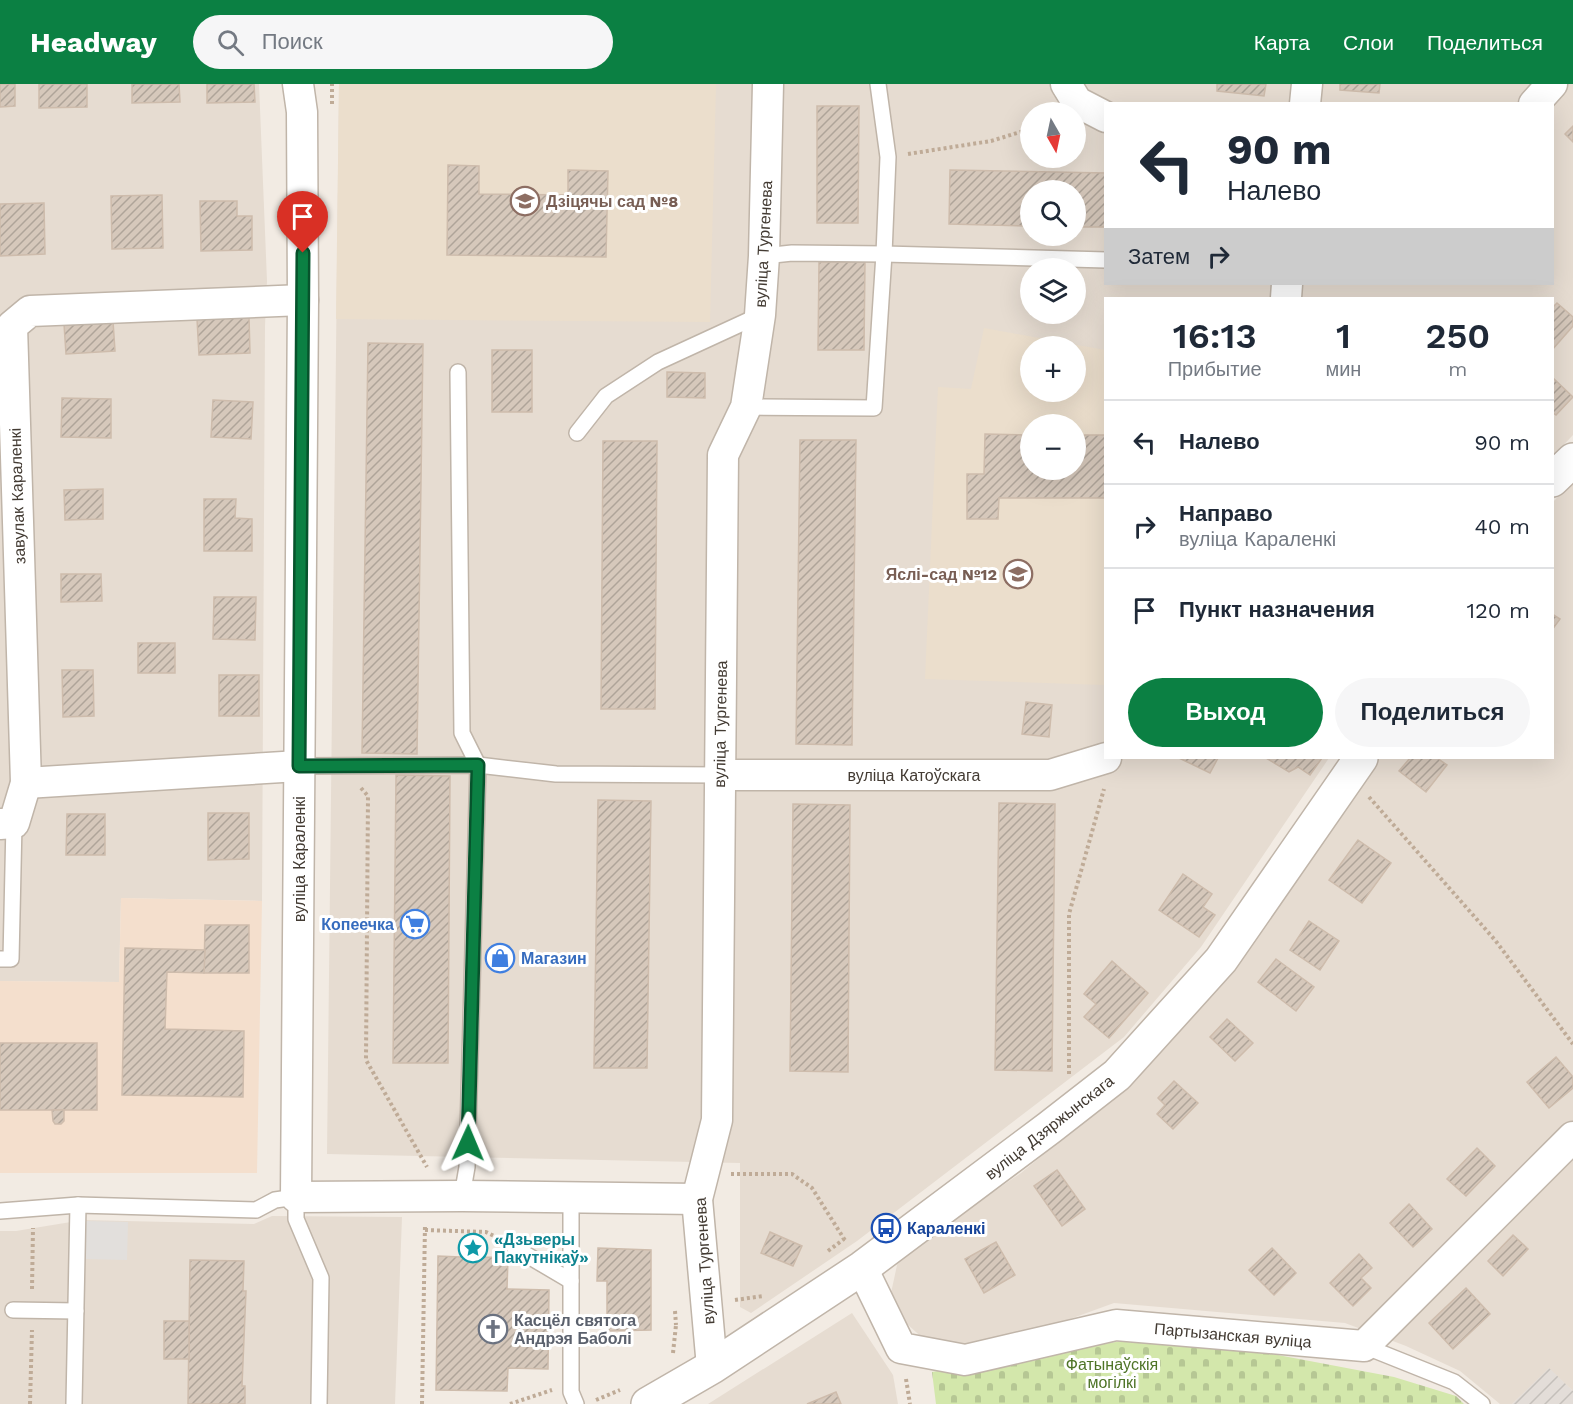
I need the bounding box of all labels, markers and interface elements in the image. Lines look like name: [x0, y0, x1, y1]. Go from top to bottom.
search box: [193, 15, 613, 69]
text: Headway: [30, 26, 157, 59]
icon: search: [214, 26, 247, 59]
text: Поиск: [262, 29, 323, 54]
text: Карта: [1254, 30, 1310, 55]
text: Слои: [1343, 30, 1394, 55]
text: Поделиться: [1427, 30, 1543, 55]
north arrow: [1020, 102, 1086, 168]
map controls: [1020, 102, 1086, 480]
text: 90 m: [1227, 125, 1331, 174]
icon: left: [1128, 126, 1206, 204]
text: Налево: [1227, 175, 1321, 207]
street label: вуліца Тургенева: [751, 180, 776, 308]
button: search: [1020, 180, 1086, 246]
school or university icon: Дзіцячы сад №8: [509, 185, 541, 217]
pin: [277, 191, 328, 253]
place label: Дзіцячы сад №8: [546, 192, 678, 211]
icon: arrive: [286, 200, 319, 233]
icon: right: [1202, 240, 1235, 273]
text: Затем: [1128, 244, 1190, 269]
button: layers: [1020, 258, 1086, 324]
text: 16:13: [1173, 315, 1257, 357]
text: 1: [1336, 315, 1351, 357]
text: 250: [1425, 315, 1490, 357]
button: +: [1020, 336, 1086, 402]
text: Прибытие: [1168, 357, 1262, 381]
text: мин: [1325, 357, 1361, 381]
text: m: [1448, 357, 1467, 381]
button: −: [1020, 414, 1086, 480]
icon: left: [1128, 426, 1161, 459]
street label: завулак Караленкі: [6, 428, 29, 564]
text: Налево: [1179, 429, 1260, 454]
text: 90 m: [1474, 430, 1530, 455]
text: Направо: [1179, 501, 1273, 526]
icon: right: [1128, 510, 1161, 543]
text: 40 m: [1474, 514, 1530, 539]
text: вуліца Караленкі: [1179, 527, 1336, 551]
school or university icon: Яслі-сад №12: [1002, 558, 1034, 590]
place label: Яслі-сад №12: [886, 565, 997, 584]
icon: arrive: [1128, 594, 1161, 627]
text: Пункт назначения: [1179, 597, 1375, 622]
text: 120 m: [1466, 598, 1530, 623]
street label: вуліца Тургенева: [710, 660, 731, 788]
button: Выход: [1128, 678, 1323, 747]
button: Поделиться: [1335, 678, 1530, 747]
street label: вуліца Катоўскага: [848, 766, 980, 785]
street label: вуліца Караленкі: [290, 796, 309, 922]
supermarket icon: Копеечка: [399, 908, 431, 940]
place label: Копеечка: [321, 915, 394, 934]
shop icon: Магазин: [484, 942, 516, 974]
place label: Магазин: [521, 949, 587, 968]
street label: вуліца Дзяржынскага: [981, 1071, 1118, 1184]
position arrow: [436, 1111, 500, 1175]
street label: вуліца Тургенева: [691, 1197, 718, 1325]
bus stop icon: Караленкі: [870, 1212, 902, 1244]
place label: Караленкі: [907, 1219, 986, 1238]
place label: «Дзьверы Пакутнікаў»: [494, 1230, 589, 1267]
place icon: «Дзьверы Пакутнікаў»: [457, 1232, 489, 1264]
place label: Касцёл святога Андрэя Баболі: [514, 1311, 636, 1348]
church icon: Касцёл святога Андрэя Баболі: [477, 1313, 509, 1345]
street label: Партызанская вуліца: [1153, 1319, 1313, 1352]
park label: Фатынаўскія могілкі: [1066, 1355, 1158, 1392]

